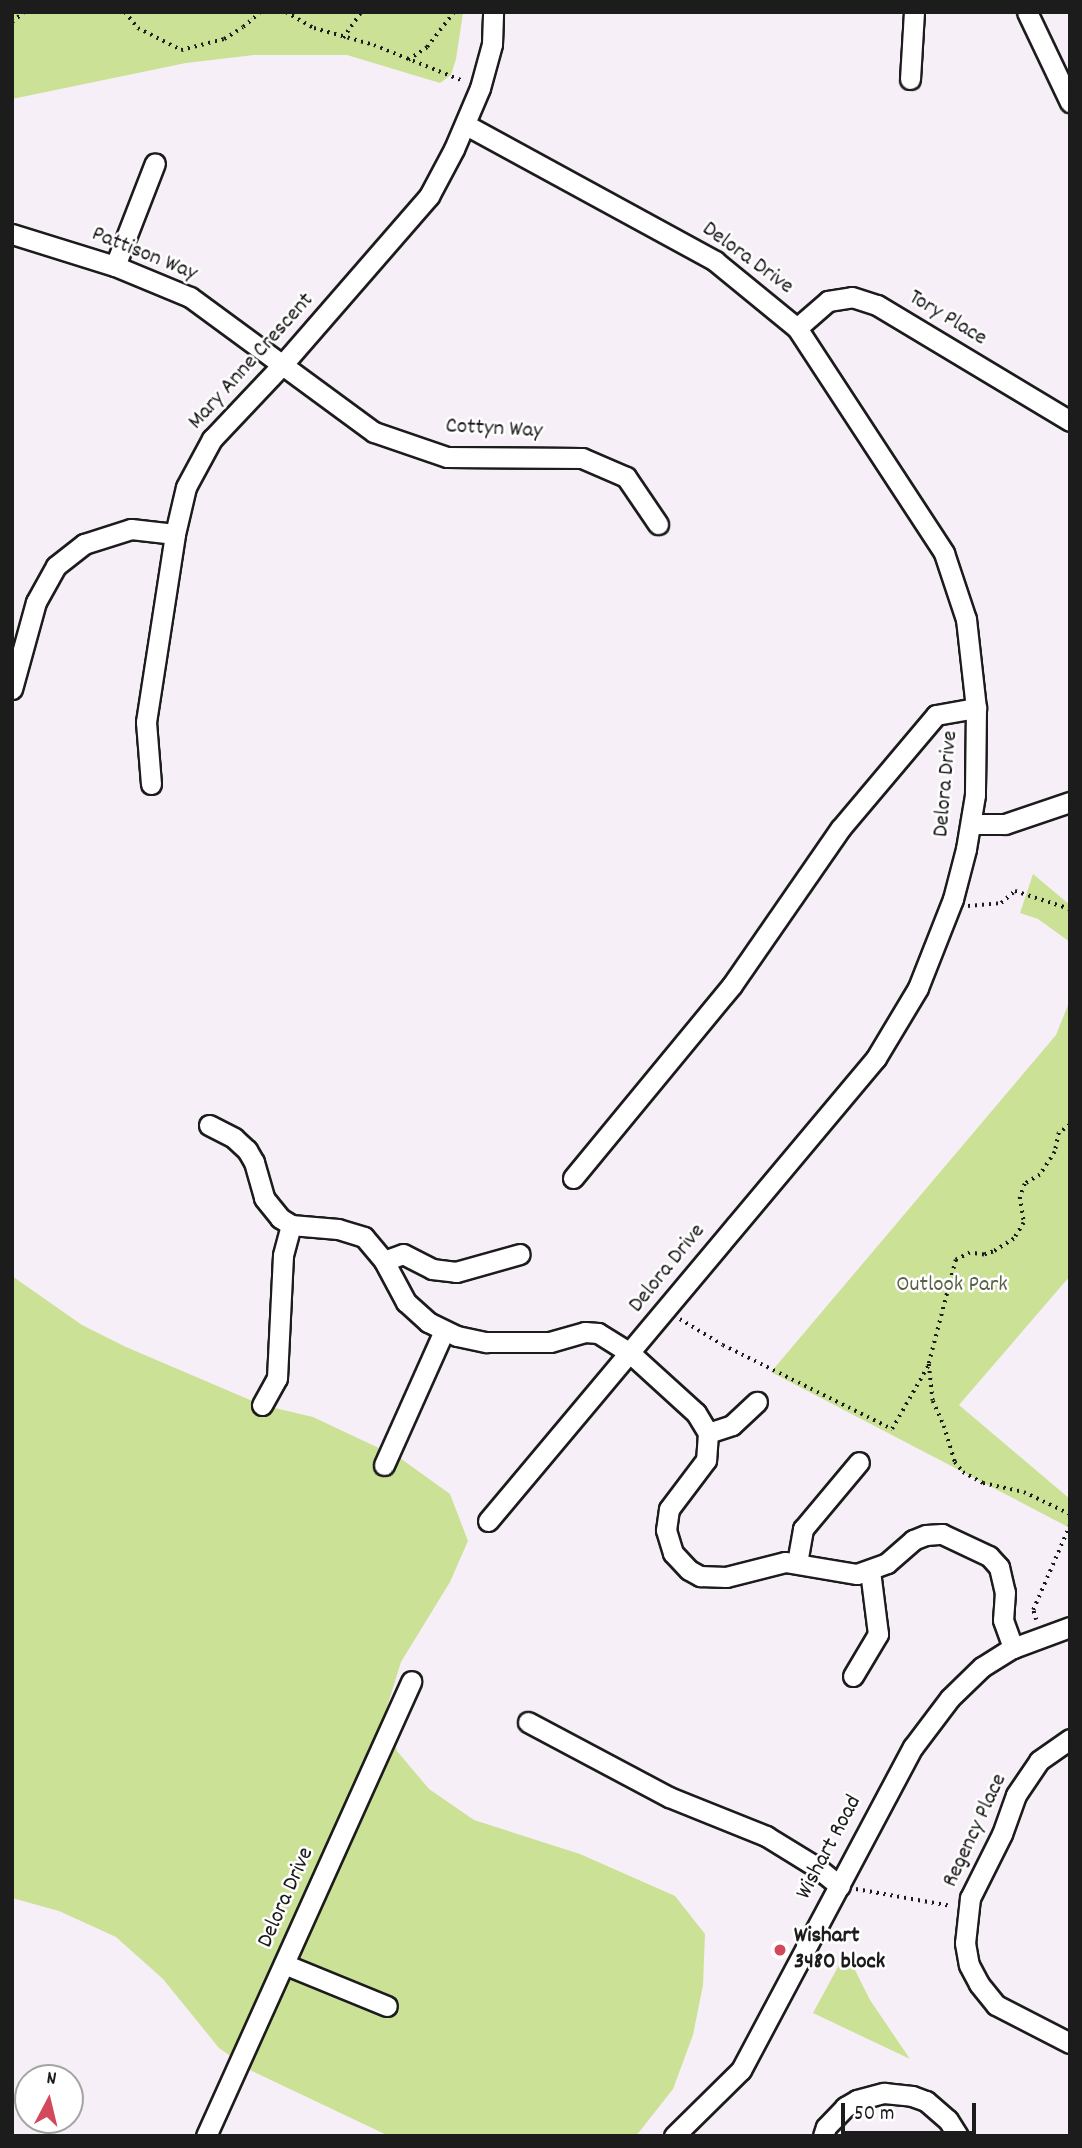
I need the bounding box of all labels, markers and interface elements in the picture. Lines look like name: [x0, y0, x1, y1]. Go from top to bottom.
street label: Delora Drive: [696, 217, 798, 301]
street label: Pattison Way: [87, 221, 201, 289]
street label: Tory Place: [903, 285, 991, 353]
street label: Mary Anne Crescent: [183, 288, 321, 436]
street label: Cottyn Way: [445, 414, 543, 446]
street label: Delora Drive: [929, 730, 965, 838]
street label: Delora Drive: [624, 1219, 712, 1319]
park label: Outlook Park: [896, 1272, 1008, 1300]
street label: Regency Place: [938, 1770, 1014, 1892]
street label: Wishart Road: [791, 1791, 869, 1905]
street label: Delora Drive: [253, 1844, 321, 1952]
place label: Wishart 3480 block: [794, 1923, 885, 1977]
marker: Wishart 3480 block: [772, 1942, 788, 1958]
north arrow: [14, 2064, 84, 2134]
text: N: [45, 2066, 58, 2094]
scale bar: [844, 2088, 979, 2132]
text: 50 m: [854, 2100, 894, 2130]

